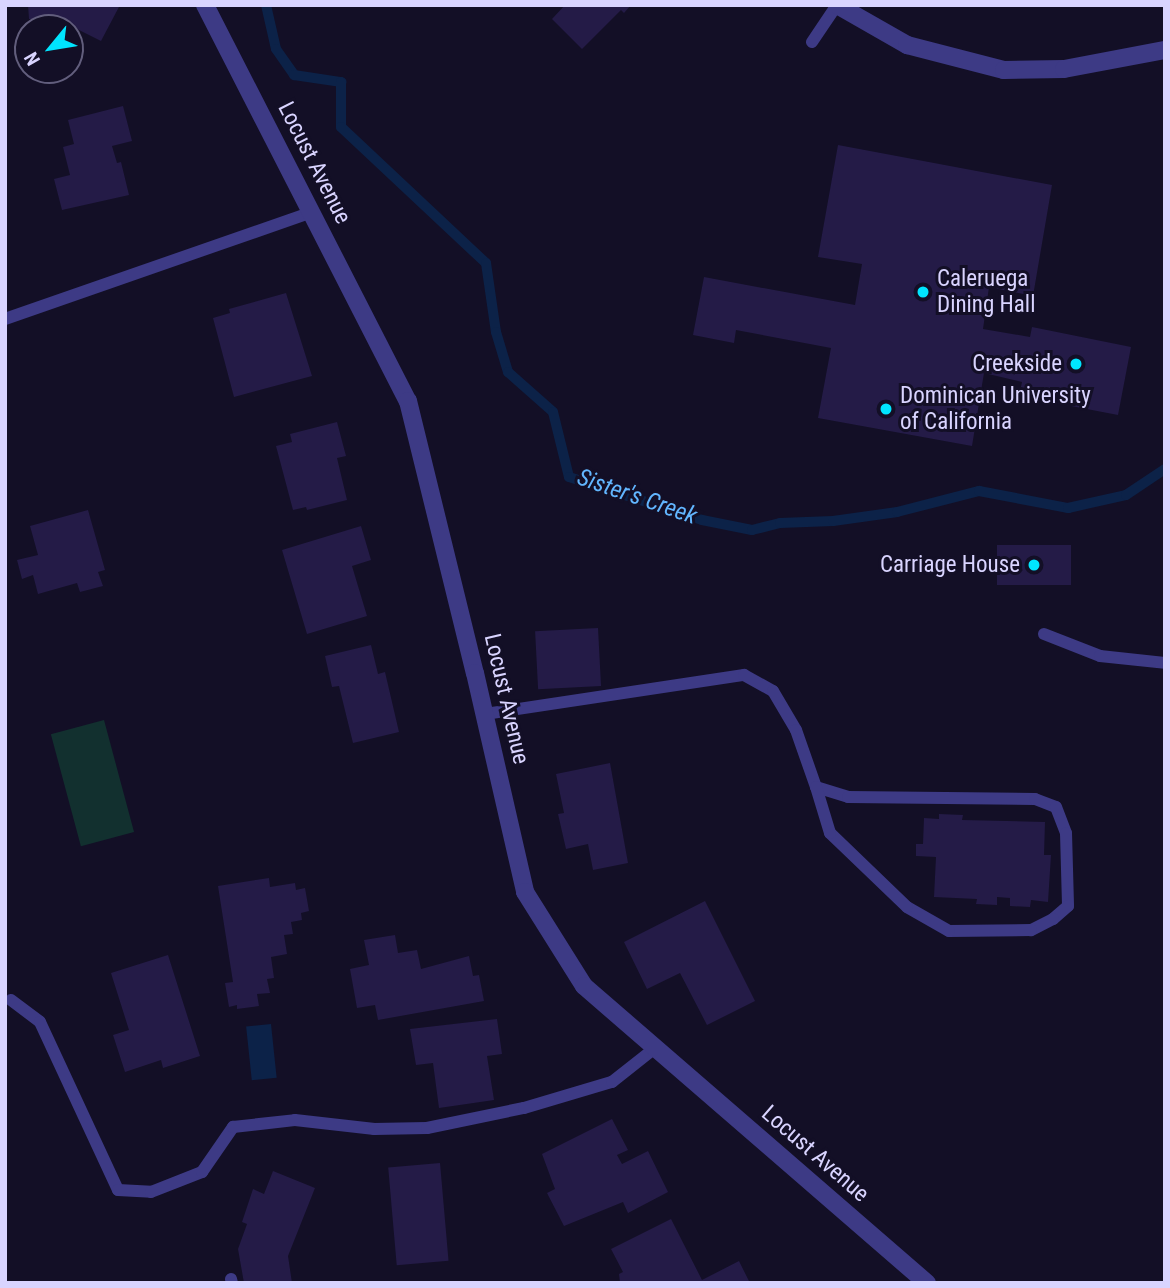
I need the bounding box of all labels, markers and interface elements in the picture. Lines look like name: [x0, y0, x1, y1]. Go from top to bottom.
north arrow: [14, 14, 84, 84]
text: N: [19, 48, 45, 70]
street label: Locust Avenue: [272, 97, 356, 229]
place label: Caleruega Dining Hall: [937, 265, 1035, 319]
marker: Caleruega Dining Hall: [915, 284, 931, 300]
place label: Creekside: [972, 350, 1062, 378]
marker: Creekside: [1068, 356, 1084, 372]
place label: Dominican University of California: [900, 382, 1091, 436]
marker: Dominican University of California: [878, 401, 894, 417]
water label: Sister's Creek: [573, 463, 701, 531]
place label: Carriage House: [880, 551, 1020, 579]
marker: Carriage House: [1026, 557, 1042, 573]
street label: Locust Avenue: [478, 631, 534, 767]
street label: Locust Avenue: [756, 1100, 874, 1208]

